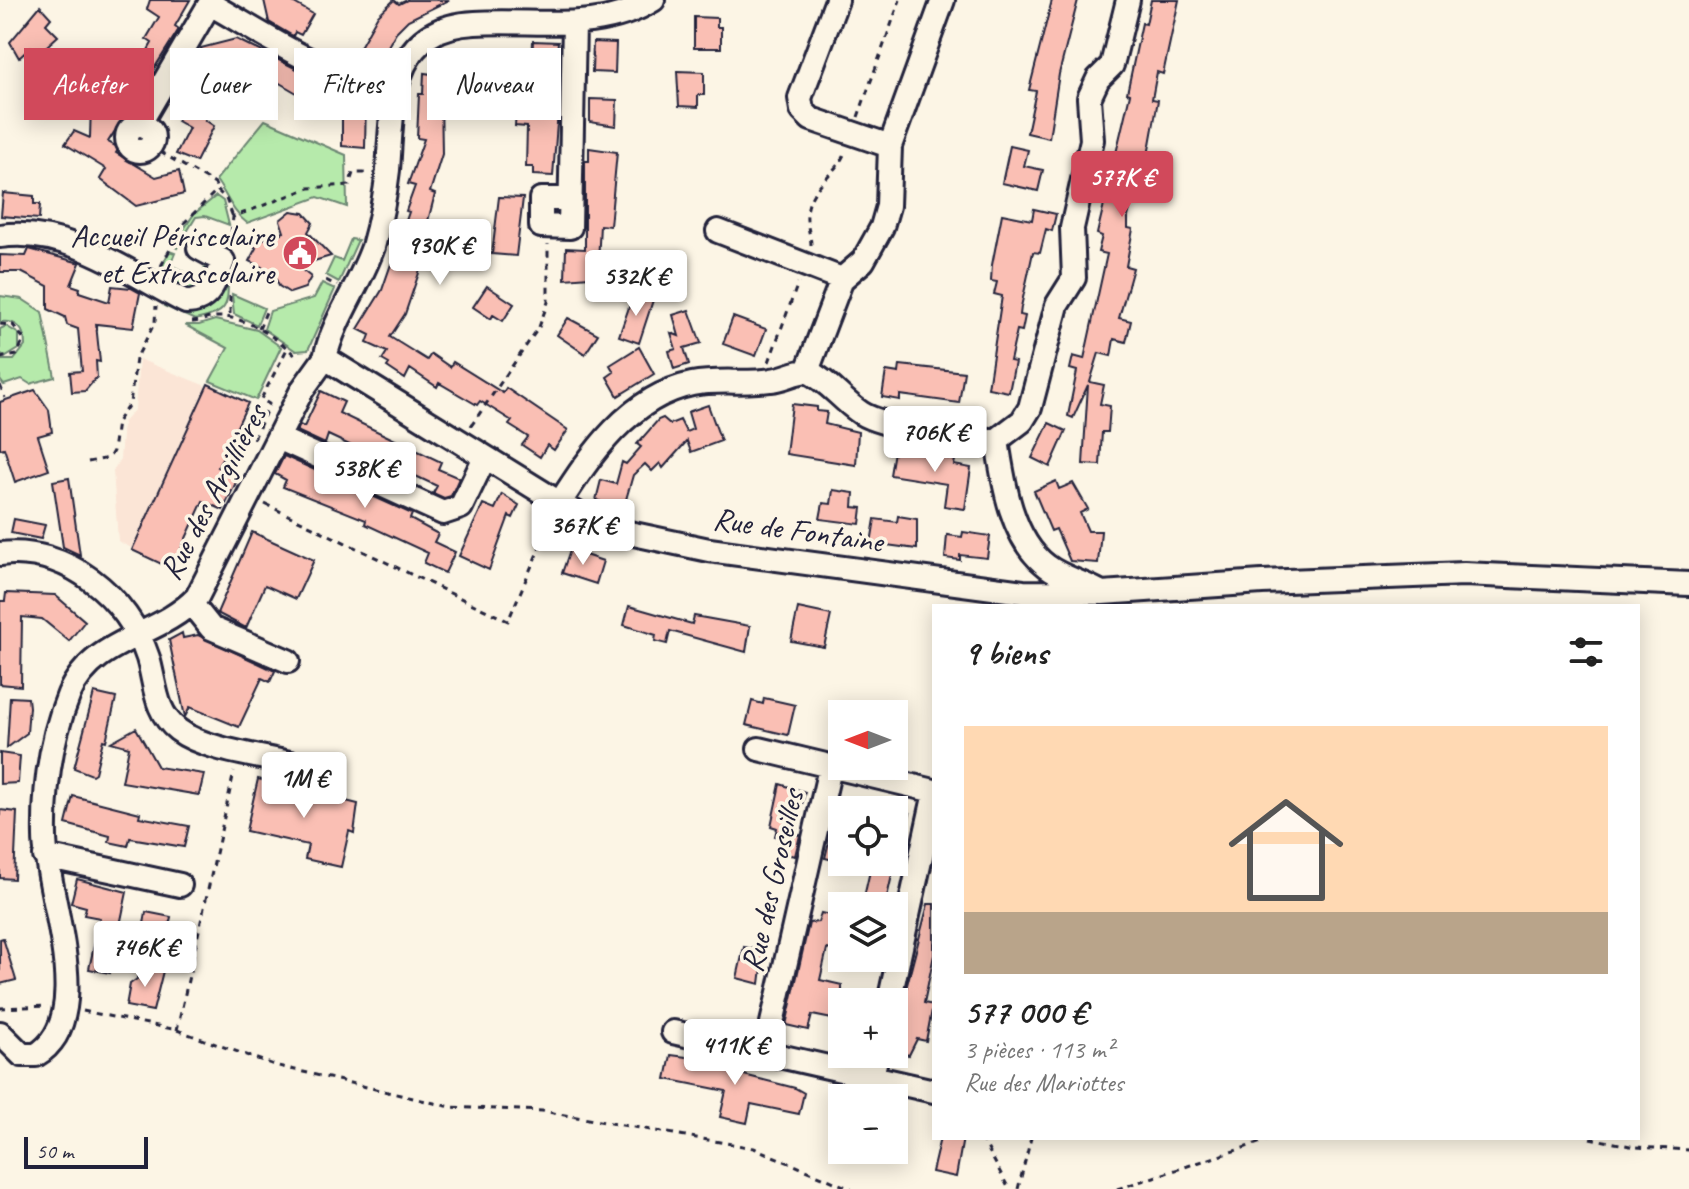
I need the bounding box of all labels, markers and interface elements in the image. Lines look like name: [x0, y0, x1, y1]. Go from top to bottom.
chip: Acheter: [24, 48, 154, 120]
chip: Louer: [170, 48, 278, 120]
chip: Filtres: [294, 48, 411, 120]
chip: Nouveau: [427, 48, 561, 120]
pin: 577K €: [1057, 151, 1187, 219]
text: 577K €: [1089, 160, 1155, 193]
place label: Accueil Périscolaire et Extrascolaire: [70, 215, 277, 293]
pin: 930K €: [375, 219, 505, 287]
text: 930K €: [407, 228, 473, 261]
public building icon: Accueil Périscolaire et Extrascolaire: [281, 234, 319, 272]
pin: 532K €: [571, 250, 701, 318]
text: 532K €: [603, 259, 669, 292]
street label: Rue des Argillières: [150, 395, 277, 587]
pin: 706K €: [870, 406, 1000, 474]
text: 706K €: [902, 415, 968, 448]
pin: 538K €: [300, 442, 430, 510]
text: 538K €: [332, 451, 398, 484]
street label: Rue de Fontaine: [711, 498, 888, 563]
pin: 367K €: [518, 499, 648, 567]
text: 367K €: [550, 508, 616, 541]
icon: filters: [1564, 630, 1608, 674]
text: 9 biens: [964, 631, 1048, 674]
north arrow: [828, 700, 908, 780]
map controls: [828, 700, 908, 1164]
pin: 1M €: [257, 752, 351, 820]
text: 1M €: [280, 761, 328, 794]
icon: home: [1214, 778, 1358, 922]
street label: Rue des Groseilles: [731, 783, 814, 976]
button: locate: [828, 796, 908, 876]
button: layers: [828, 892, 908, 972]
pin: 746K €: [80, 921, 210, 989]
text: 746K €: [112, 930, 178, 963]
button: +: [828, 988, 908, 1068]
text: 577 000 €: [964, 990, 1087, 1033]
pin: 411K €: [670, 1019, 800, 1087]
text: 411K €: [702, 1028, 768, 1061]
text: 3 pièces · 113 m²: [964, 1033, 1113, 1066]
text: Rue des Mariottes: [964, 1066, 1123, 1099]
button: −: [828, 1084, 908, 1164]
scale bar: [24, 1133, 148, 1169]
text: 50 m: [36, 1137, 73, 1165]

